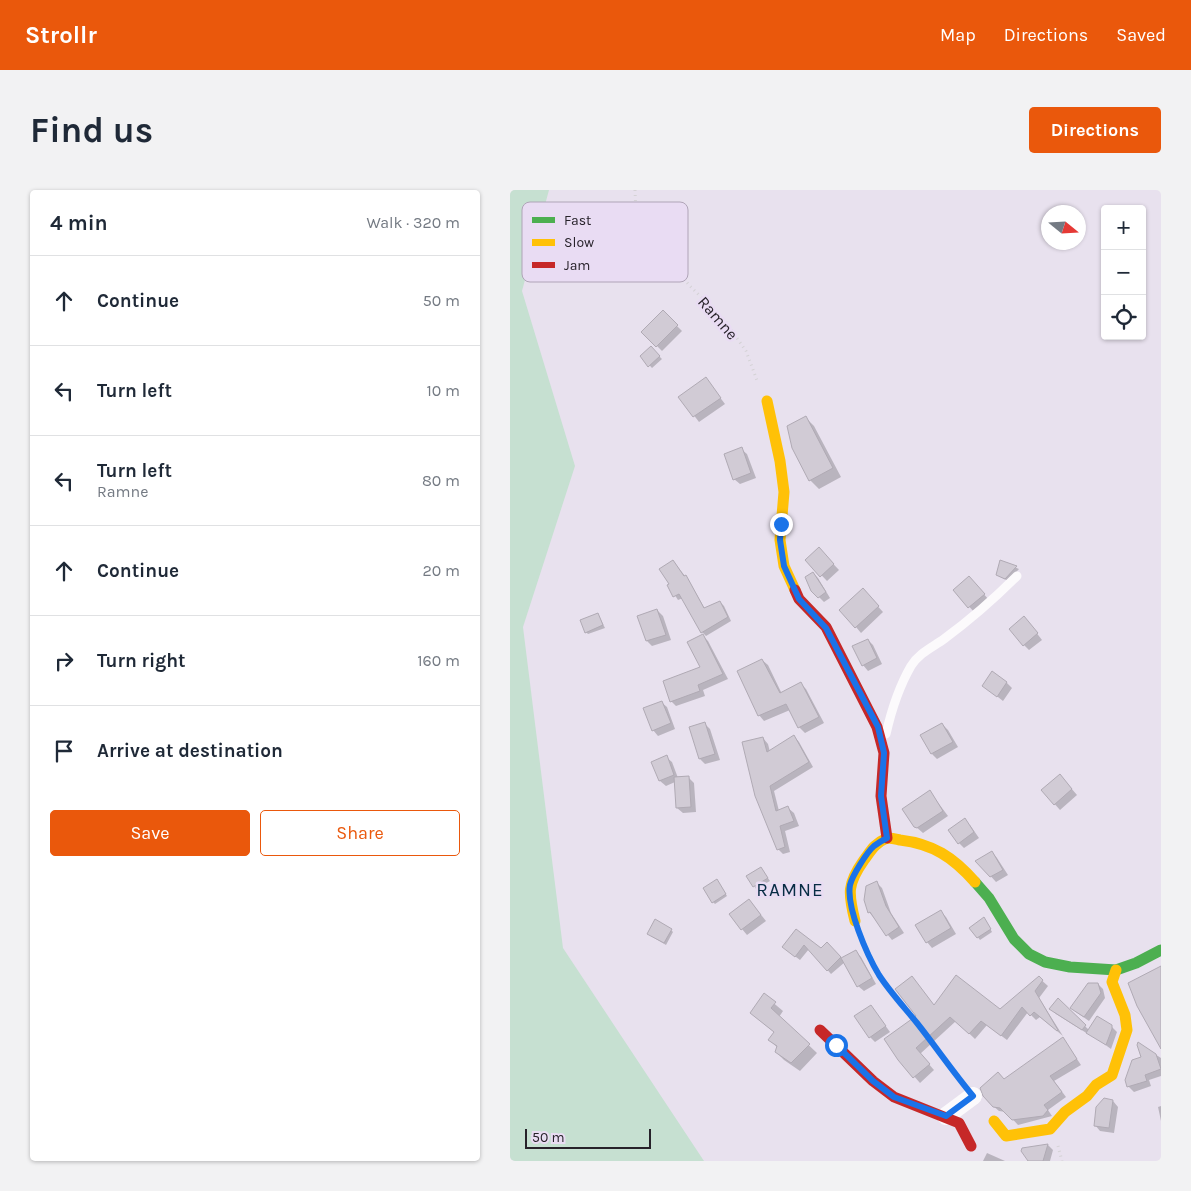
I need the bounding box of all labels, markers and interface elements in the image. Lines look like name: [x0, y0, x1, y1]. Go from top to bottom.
text: Strollr: [25, 21, 97, 49]
text: Map: [940, 24, 976, 46]
text: Directions: [1004, 24, 1088, 46]
text: Saved: [1116, 24, 1166, 46]
button: Directions: [1029, 107, 1161, 153]
text: Find us: [30, 110, 153, 151]
legend: [522, 202, 688, 282]
north arrow: [1041, 205, 1086, 250]
map controls: [1101, 205, 1146, 340]
button: +: [1101, 205, 1146, 250]
text: 4 min: [50, 211, 108, 235]
text: Fast: [564, 212, 591, 229]
text: Walk · 320 m: [366, 213, 460, 232]
text: Slow: [564, 234, 594, 251]
button: −: [1101, 250, 1146, 295]
text: Jam: [564, 257, 590, 274]
icon: ahead: [50, 287, 78, 315]
text: Continue: [97, 290, 179, 312]
text: 50 m: [423, 291, 460, 310]
street label: Ramne: [694, 292, 742, 344]
button: locate: [1101, 295, 1146, 340]
icon: left: [50, 377, 78, 405]
text: Turn left: [97, 380, 172, 402]
text: 10 m: [426, 381, 460, 400]
text: Turn left: [97, 460, 172, 482]
icon: left: [50, 467, 78, 495]
text: 80 m: [422, 471, 460, 490]
text: Ramne: [97, 482, 148, 501]
route end: [770, 513, 793, 536]
icon: ahead: [50, 557, 78, 585]
text: Continue: [97, 560, 179, 582]
text: 20 m: [422, 561, 460, 580]
icon: right: [50, 647, 78, 675]
text: Turn right: [97, 650, 186, 672]
text: 160 m: [417, 651, 460, 670]
icon: arrive: [50, 737, 78, 765]
text: Arrive at destination: [97, 740, 283, 762]
button: Save: [50, 810, 250, 856]
button: Share: [260, 810, 460, 856]
district label: RAMNE: [756, 879, 824, 901]
route start: [825, 1034, 848, 1057]
scale bar: [525, 1126, 651, 1149]
text: 50 m: [532, 1129, 565, 1146]

